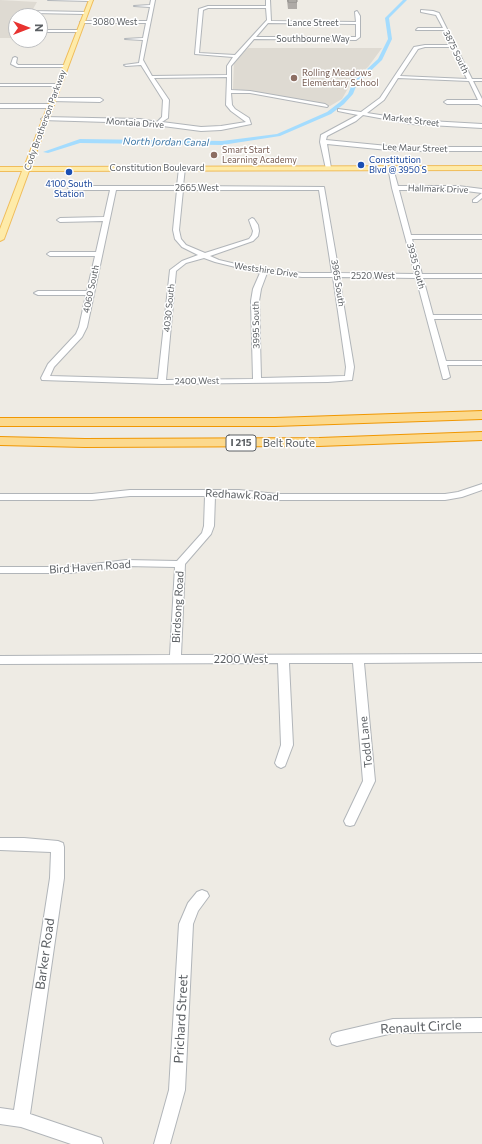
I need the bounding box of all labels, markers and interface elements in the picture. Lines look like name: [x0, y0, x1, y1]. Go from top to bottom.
north arrow: [8, 8, 48, 48]
street label: 3080 West: [92, 17, 138, 27]
street label: Lance Street: [287, 18, 339, 28]
text: N: [33, 24, 46, 32]
street label: 3875 South: [441, 29, 471, 75]
street label: Southbourne Way: [276, 34, 350, 44]
street label: Cody Brotherson Parkway: [22, 68, 68, 172]
place label: Rolling Meadows Elementary School: [302, 68, 378, 89]
marker: Rolling Meadows Elementary School: [289, 73, 299, 83]
street label: Market Street: [382, 111, 440, 129]
street label: Montaia Drive: [106, 116, 164, 130]
water label: North Jordan Canal: [123, 135, 209, 149]
street label: Lee Maur Street: [382, 141, 448, 155]
place label: Smart Start Learning Academy: [222, 145, 297, 166]
marker: Smart Start Learning Academy: [209, 150, 219, 160]
place label: Constitution Blvd @ 3950 S: [369, 155, 427, 176]
marker: Constitution Blvd @ 3950 S: [356, 160, 366, 170]
street label: Constitution Boulevard: [110, 163, 204, 173]
marker: 4100 South Station: [64, 167, 74, 177]
place label: 4100 South Station: [46, 179, 92, 200]
street label: 2665 West: [175, 183, 219, 193]
street label: Hallmark Drive: [408, 183, 468, 195]
street label: 3935 South: [405, 242, 427, 290]
street label: 3965 South: [329, 259, 347, 307]
street label: Westshire Drive: [233, 260, 299, 280]
street label: 4060 South: [81, 264, 101, 314]
street label: 2520 West: [351, 271, 395, 281]
street label: 4030 South: [161, 283, 177, 333]
street label: 3995 South: [250, 301, 262, 349]
street label: 2400 West: [175, 375, 219, 387]
road number: I 215: [226, 435, 256, 451]
street label: Belt Route: [263, 436, 315, 450]
street label: Redhawk Road: [205, 486, 279, 504]
street label: Bird Haven Road: [49, 558, 131, 576]
street label: Birdsong Road: [170, 571, 186, 643]
street label: 2200 West: [214, 652, 268, 666]
street label: Todd Lane: [357, 716, 375, 768]
street label: Barker Road: [32, 917, 58, 991]
street label: Prichard Street: [171, 974, 191, 1064]
street label: Renault Circle: [380, 1017, 462, 1037]

